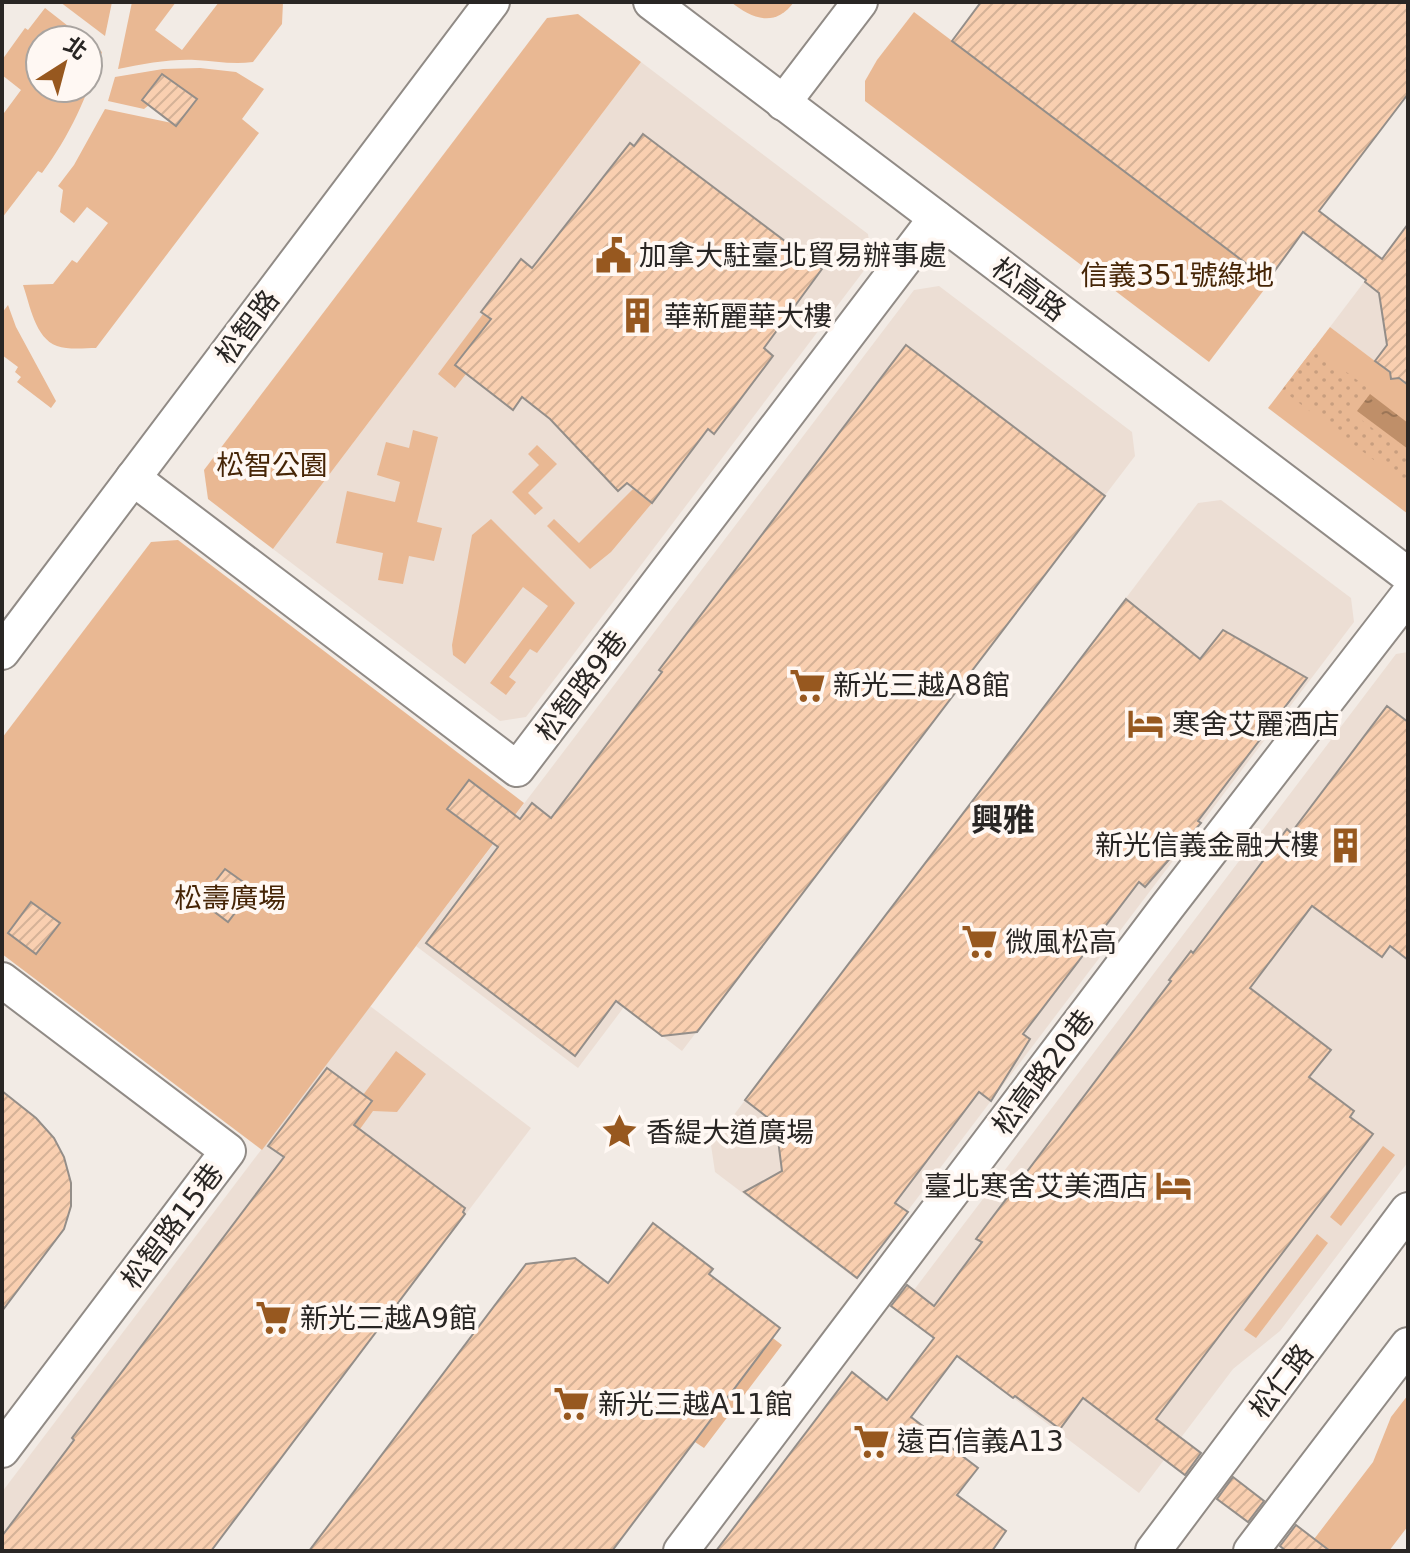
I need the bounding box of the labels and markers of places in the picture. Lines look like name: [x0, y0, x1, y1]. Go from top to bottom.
public building icon: 加拿大駐臺北貿易辦事處: [594, 236, 632, 274]
place label: 加拿大駐臺北貿易辦事處: [639, 239, 947, 272]
building icon: 華新麗華大樓: [619, 297, 657, 335]
place label: 華新麗華大樓: [664, 300, 832, 333]
supermarket icon: 新光三越A8館: [788, 666, 826, 704]
place label: 新光三越A8館: [833, 669, 1010, 702]
hotel icon: 寒舍艾麗酒店: [1127, 705, 1165, 743]
place label: 寒舍艾麗酒店: [1172, 708, 1340, 741]
building icon: 新光信義金融大樓: [1326, 826, 1364, 864]
place label: 新光信義金融大樓: [1095, 829, 1319, 862]
supermarket icon: 微風松高: [960, 923, 998, 961]
place label: 微風松高: [1005, 926, 1117, 959]
place icon: 香緹大道廣場: [601, 1113, 639, 1151]
place label: 香緹大道廣場: [646, 1116, 814, 1149]
hotel icon: 臺北寒舍艾美酒店: [1155, 1167, 1193, 1205]
place label: 臺北寒舍艾美酒店: [924, 1170, 1148, 1203]
supermarket icon: 新光三越A9館: [255, 1299, 293, 1337]
place label: 新光三越A9館: [300, 1302, 477, 1335]
supermarket icon: 新光三越A11館: [553, 1385, 591, 1423]
place label: 新光三越A11館: [598, 1388, 793, 1421]
supermarket icon: 遠百信義A13: [852, 1422, 890, 1460]
place label: 遠百信義A13: [897, 1425, 1064, 1458]

